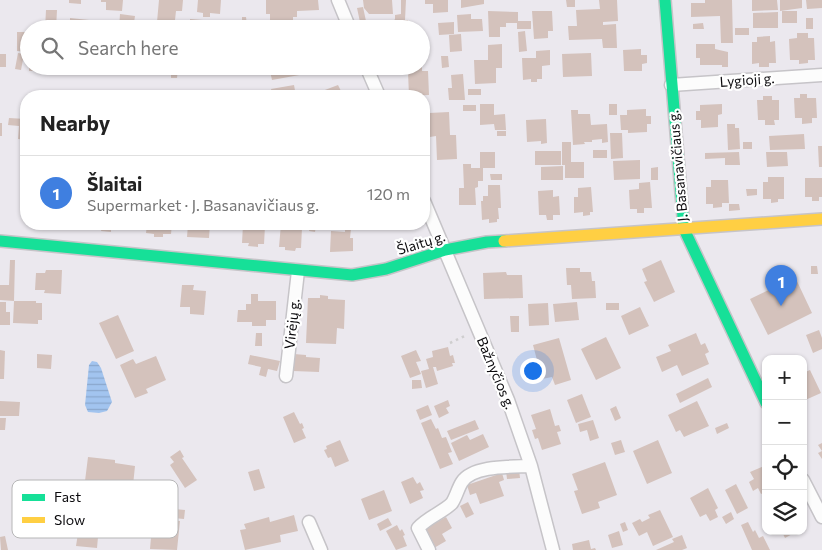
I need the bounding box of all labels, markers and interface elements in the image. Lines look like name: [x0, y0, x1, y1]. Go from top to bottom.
search box: [20, 20, 430, 75]
icon: search: [38, 34, 66, 62]
text: Search here: [78, 36, 178, 59]
street label: Lygioji g.: [719, 69, 775, 90]
text: Nearby: [40, 110, 110, 135]
street label: J. Basanavičiaus g.: [664, 110, 691, 222]
text: Šlaitai: [87, 172, 142, 195]
text: 1: [52, 184, 60, 203]
text: 120 m: [367, 184, 410, 203]
text: Supermarket · J. Basanavičiaus g.: [87, 195, 319, 214]
street label: Šlaitų g.: [395, 227, 447, 258]
pin: 1: [765, 265, 797, 306]
street label: Virėjų g.: [280, 298, 303, 350]
street label: Bažnyčios g.: [474, 334, 519, 412]
map controls: [762, 355, 807, 535]
button: +: [762, 355, 807, 400]
your location: [520, 358, 546, 384]
button: −: [762, 400, 807, 445]
button: locate: [762, 445, 807, 490]
legend: [12, 480, 178, 538]
text: Fast: [54, 488, 81, 505]
button: layers: [762, 490, 807, 535]
text: Slow: [54, 511, 85, 528]

